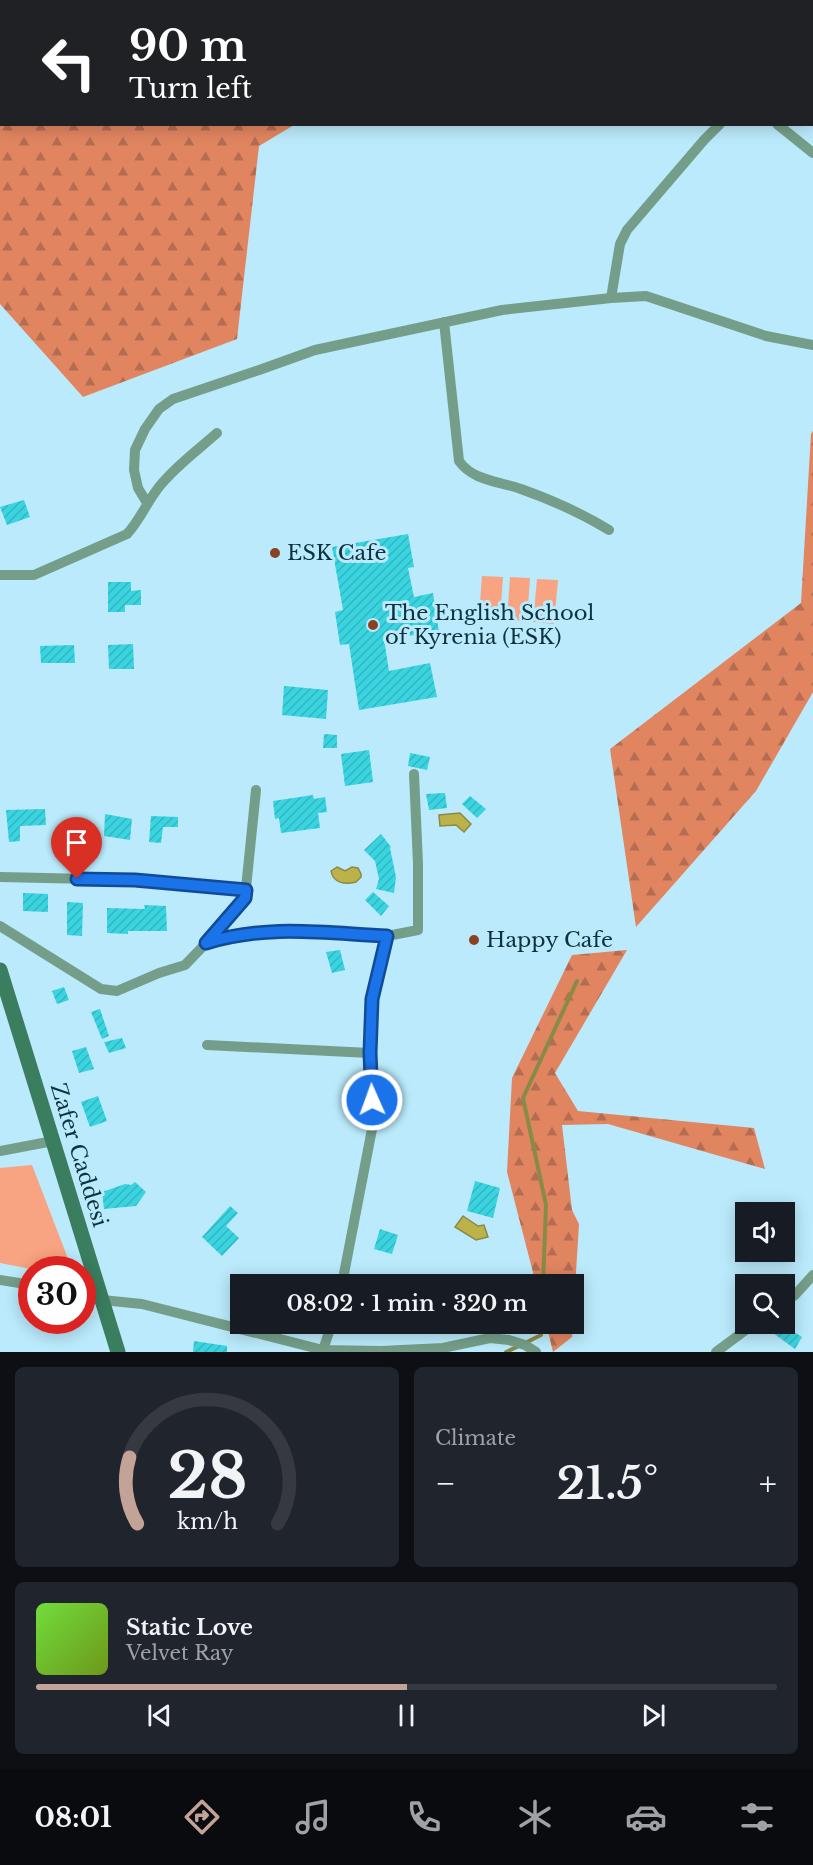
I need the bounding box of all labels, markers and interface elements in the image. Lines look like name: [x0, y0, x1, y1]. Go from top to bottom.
text: 90 m: [129, 20, 247, 72]
icon: left: [30, 24, 108, 102]
text: Turn left: [129, 72, 252, 105]
place label: ESK Cafe: [287, 540, 387, 566]
marker: ESK Cafe: [268, 546, 282, 560]
place label: The English School of Kyrenia (ESK): [385, 600, 594, 650]
marker: The English School of Kyrenia (ESK): [366, 618, 380, 632]
pin: [51, 817, 102, 879]
icon: arrive: [60, 826, 93, 859]
place label: Happy Cafe: [486, 927, 613, 953]
marker: Happy Cafe: [467, 933, 481, 947]
position arrow: [340, 1068, 404, 1132]
street label: Zafer Caddesi: [45, 1080, 113, 1230]
map controls: [735, 1202, 795, 1334]
button: sound: [735, 1202, 795, 1262]
speed limit sign: 30: [18, 1256, 96, 1334]
button: search: [735, 1274, 795, 1334]
text: 08:02 · 1 min · 320 m: [287, 1290, 527, 1317]
text: Climate: [435, 1426, 516, 1450]
text: 28: [167, 1437, 247, 1515]
text: 21.5°: [556, 1455, 658, 1511]
text: −: [435, 1463, 456, 1504]
text: +: [759, 1463, 777, 1504]
text: km/h: [177, 1508, 238, 1535]
text: Static Love: [126, 1614, 253, 1641]
text: Velvet Ray: [126, 1641, 234, 1665]
icon: previous: [143, 1699, 176, 1732]
icon: pause: [390, 1699, 423, 1732]
icon: next: [637, 1699, 670, 1732]
icon: directions: [181, 1796, 223, 1838]
icon: music: [292, 1796, 334, 1838]
icon: phone: [403, 1796, 445, 1838]
icon: climate: [514, 1796, 556, 1838]
icon: car: [625, 1796, 667, 1838]
icon: filters: [736, 1796, 778, 1838]
text: 08:01: [35, 1801, 112, 1834]

